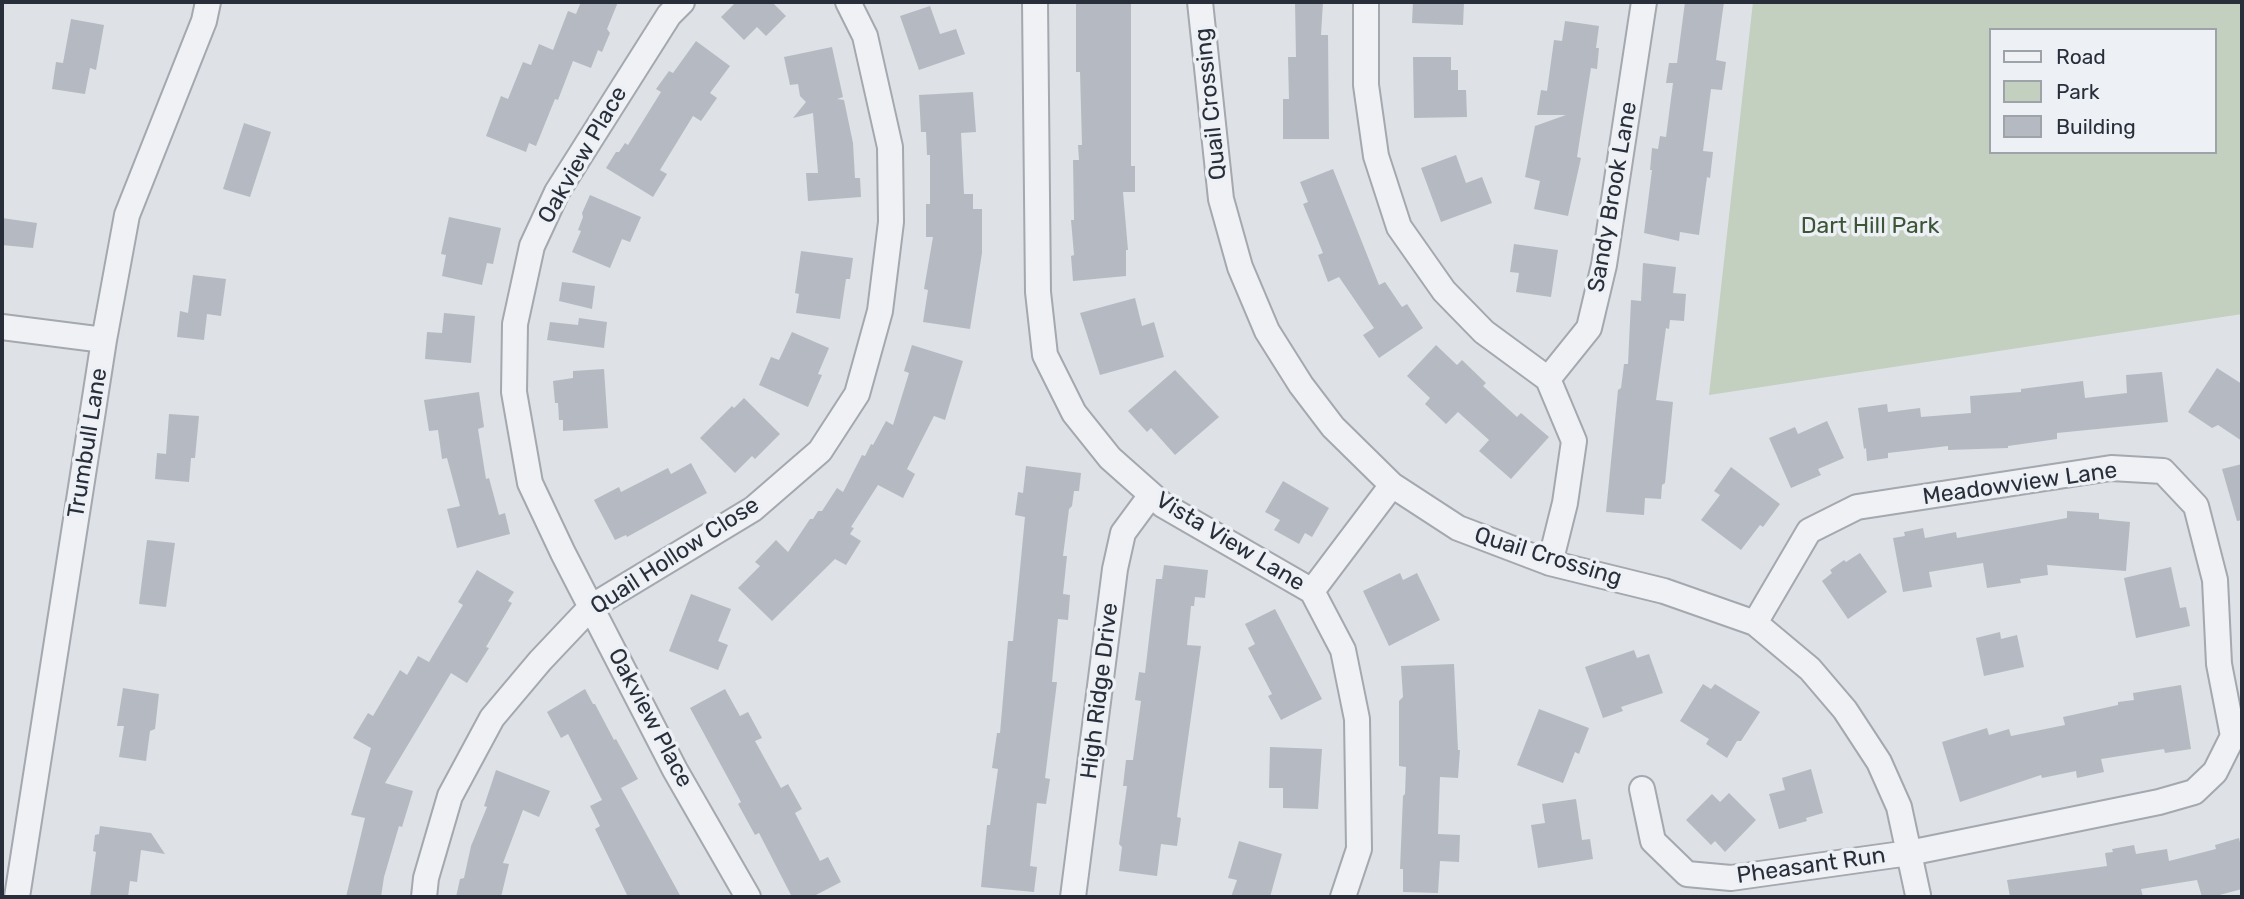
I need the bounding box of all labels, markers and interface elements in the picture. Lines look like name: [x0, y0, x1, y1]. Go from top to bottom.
street label: Quail Crossing: [1189, 27, 1233, 181]
legend: [1988, 28, 2216, 154]
text: Road: [2056, 44, 2106, 69]
text: Park: [2056, 79, 2100, 104]
street label: Oakview Place: [533, 82, 633, 228]
street label: Sandy Brook Lane: [1583, 99, 1643, 295]
text: Building: [2056, 114, 2136, 139]
park label: Dart Hill Park: [1801, 212, 1939, 240]
street label: Trumbull Lane: [63, 366, 113, 520]
street label: Meadowview Lane: [1921, 457, 2119, 511]
street label: Vista View Lane: [1150, 487, 1310, 597]
street label: Quail Hollow Close: [586, 491, 764, 621]
street label: Quail Crossing: [1471, 521, 1625, 593]
street label: High Ridge Drive: [1076, 601, 1124, 781]
street label: Oakview Place: [602, 644, 698, 792]
street label: Pheasant Run: [1735, 842, 1887, 890]

